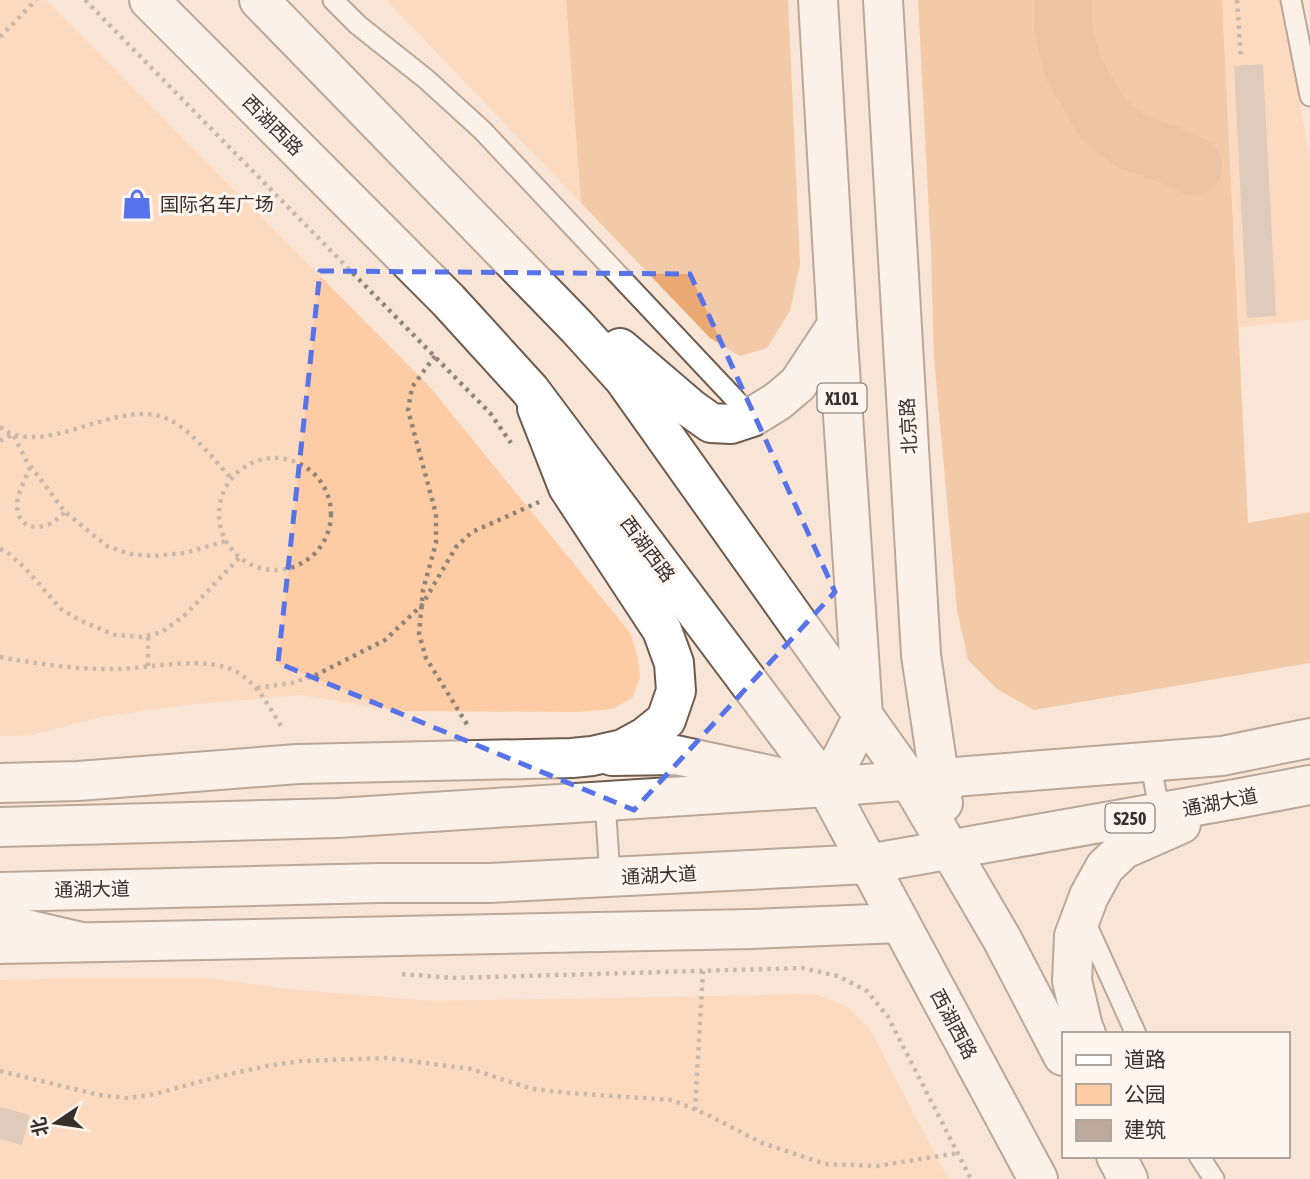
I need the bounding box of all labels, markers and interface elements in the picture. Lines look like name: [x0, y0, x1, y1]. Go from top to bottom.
street label: 西湖西路: [238, 90, 308, 160]
shop icon: 国际名车广场: [120, 187, 154, 221]
place label: 国际名车广场: [160, 193, 274, 215]
road number: X101: [818, 384, 866, 412]
street label: 北京路: [896, 397, 920, 455]
street label: 西湖西路: [616, 512, 680, 586]
street label: 通湖大道: [1181, 784, 1259, 820]
road number: S250: [1106, 804, 1154, 832]
street label: 通湖大道: [620, 862, 698, 888]
street label: 通湖大道: [54, 877, 130, 901]
street label: 西湖西路: [926, 985, 982, 1063]
legend: [1062, 1032, 1289, 1158]
text: 道路: [1124, 1047, 1166, 1071]
text: 公园: [1124, 1082, 1166, 1106]
north arrow: [21, 1088, 91, 1158]
text: 北: [27, 1115, 52, 1139]
text: 建筑: [1124, 1117, 1166, 1141]

